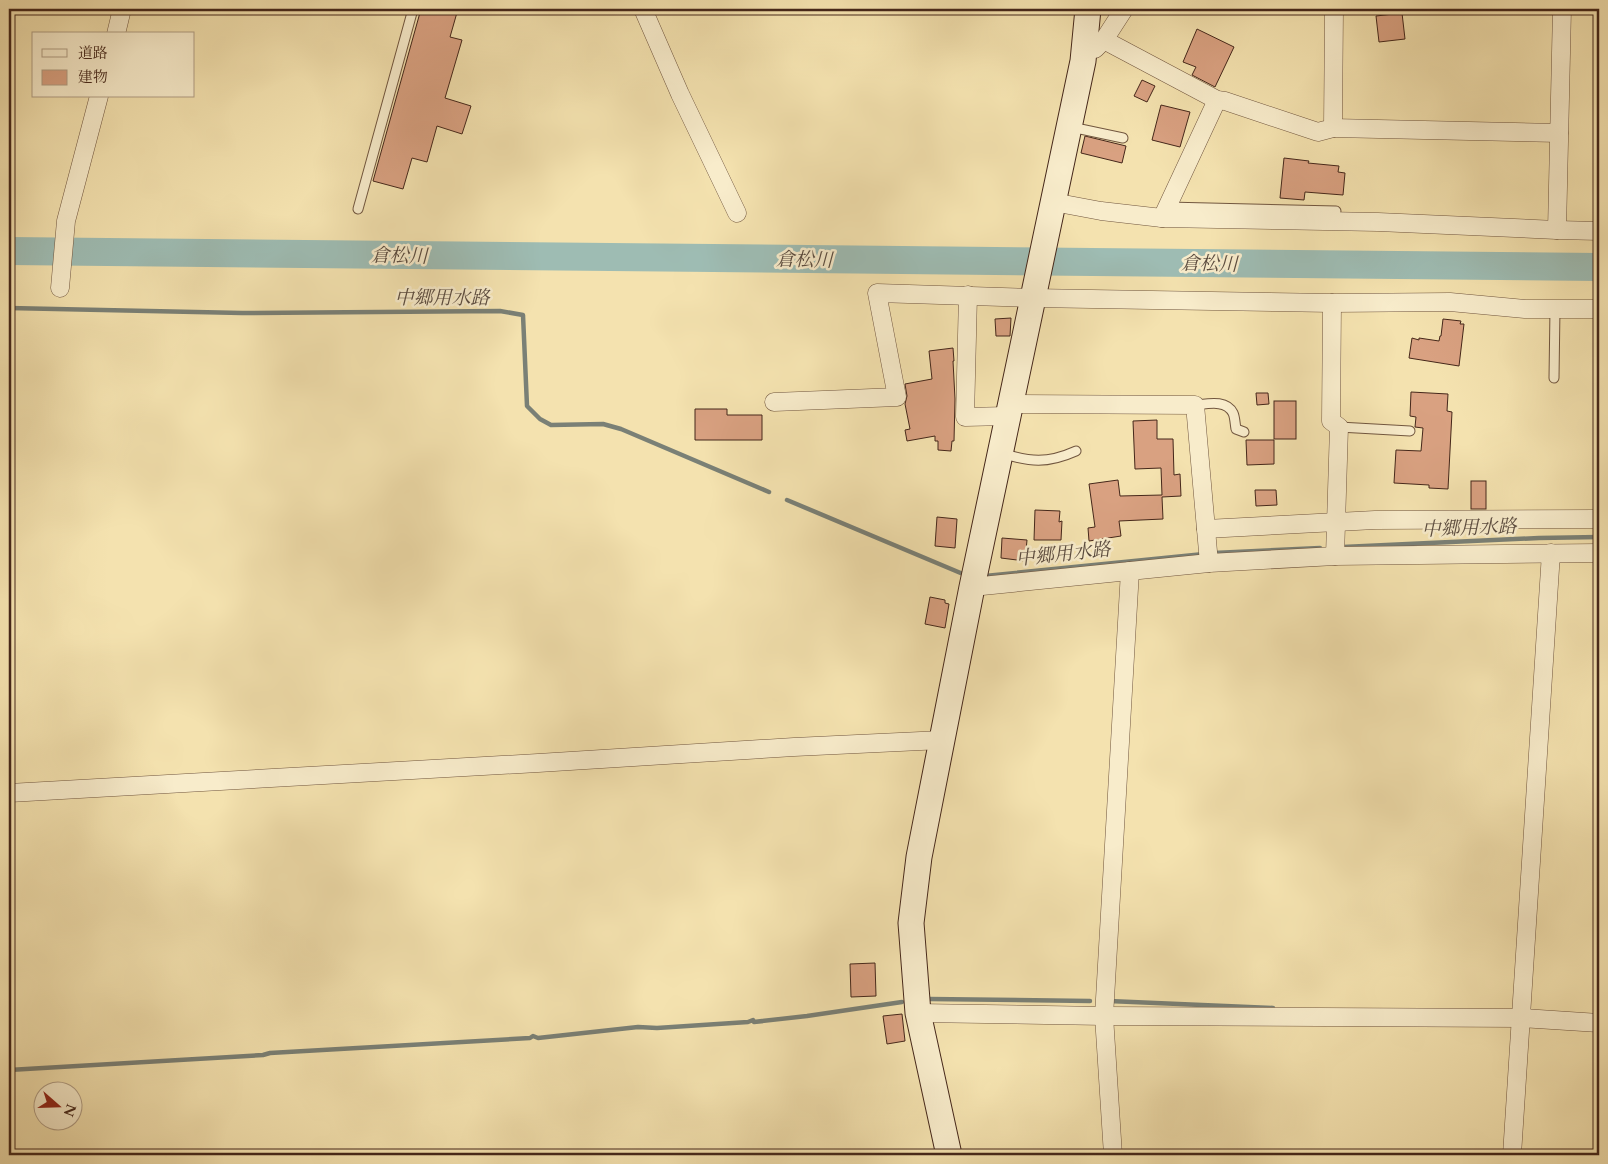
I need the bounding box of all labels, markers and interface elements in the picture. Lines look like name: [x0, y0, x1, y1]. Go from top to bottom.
legend: [32, 32, 195, 98]
text: 道路: [78, 43, 108, 63]
text: 建物: [78, 67, 108, 87]
water label: 倉松川: [370, 243, 430, 270]
water label: 倉松川: [775, 247, 835, 274]
water label: 倉松川: [1180, 251, 1240, 278]
water label: 中郷用水路: [394, 285, 491, 311]
water label: 中郷用水路: [1421, 513, 1519, 543]
water label: 中郷用水路: [1014, 536, 1114, 572]
north arrow: [32, 1082, 82, 1132]
text: N: [59, 1101, 81, 1119]

